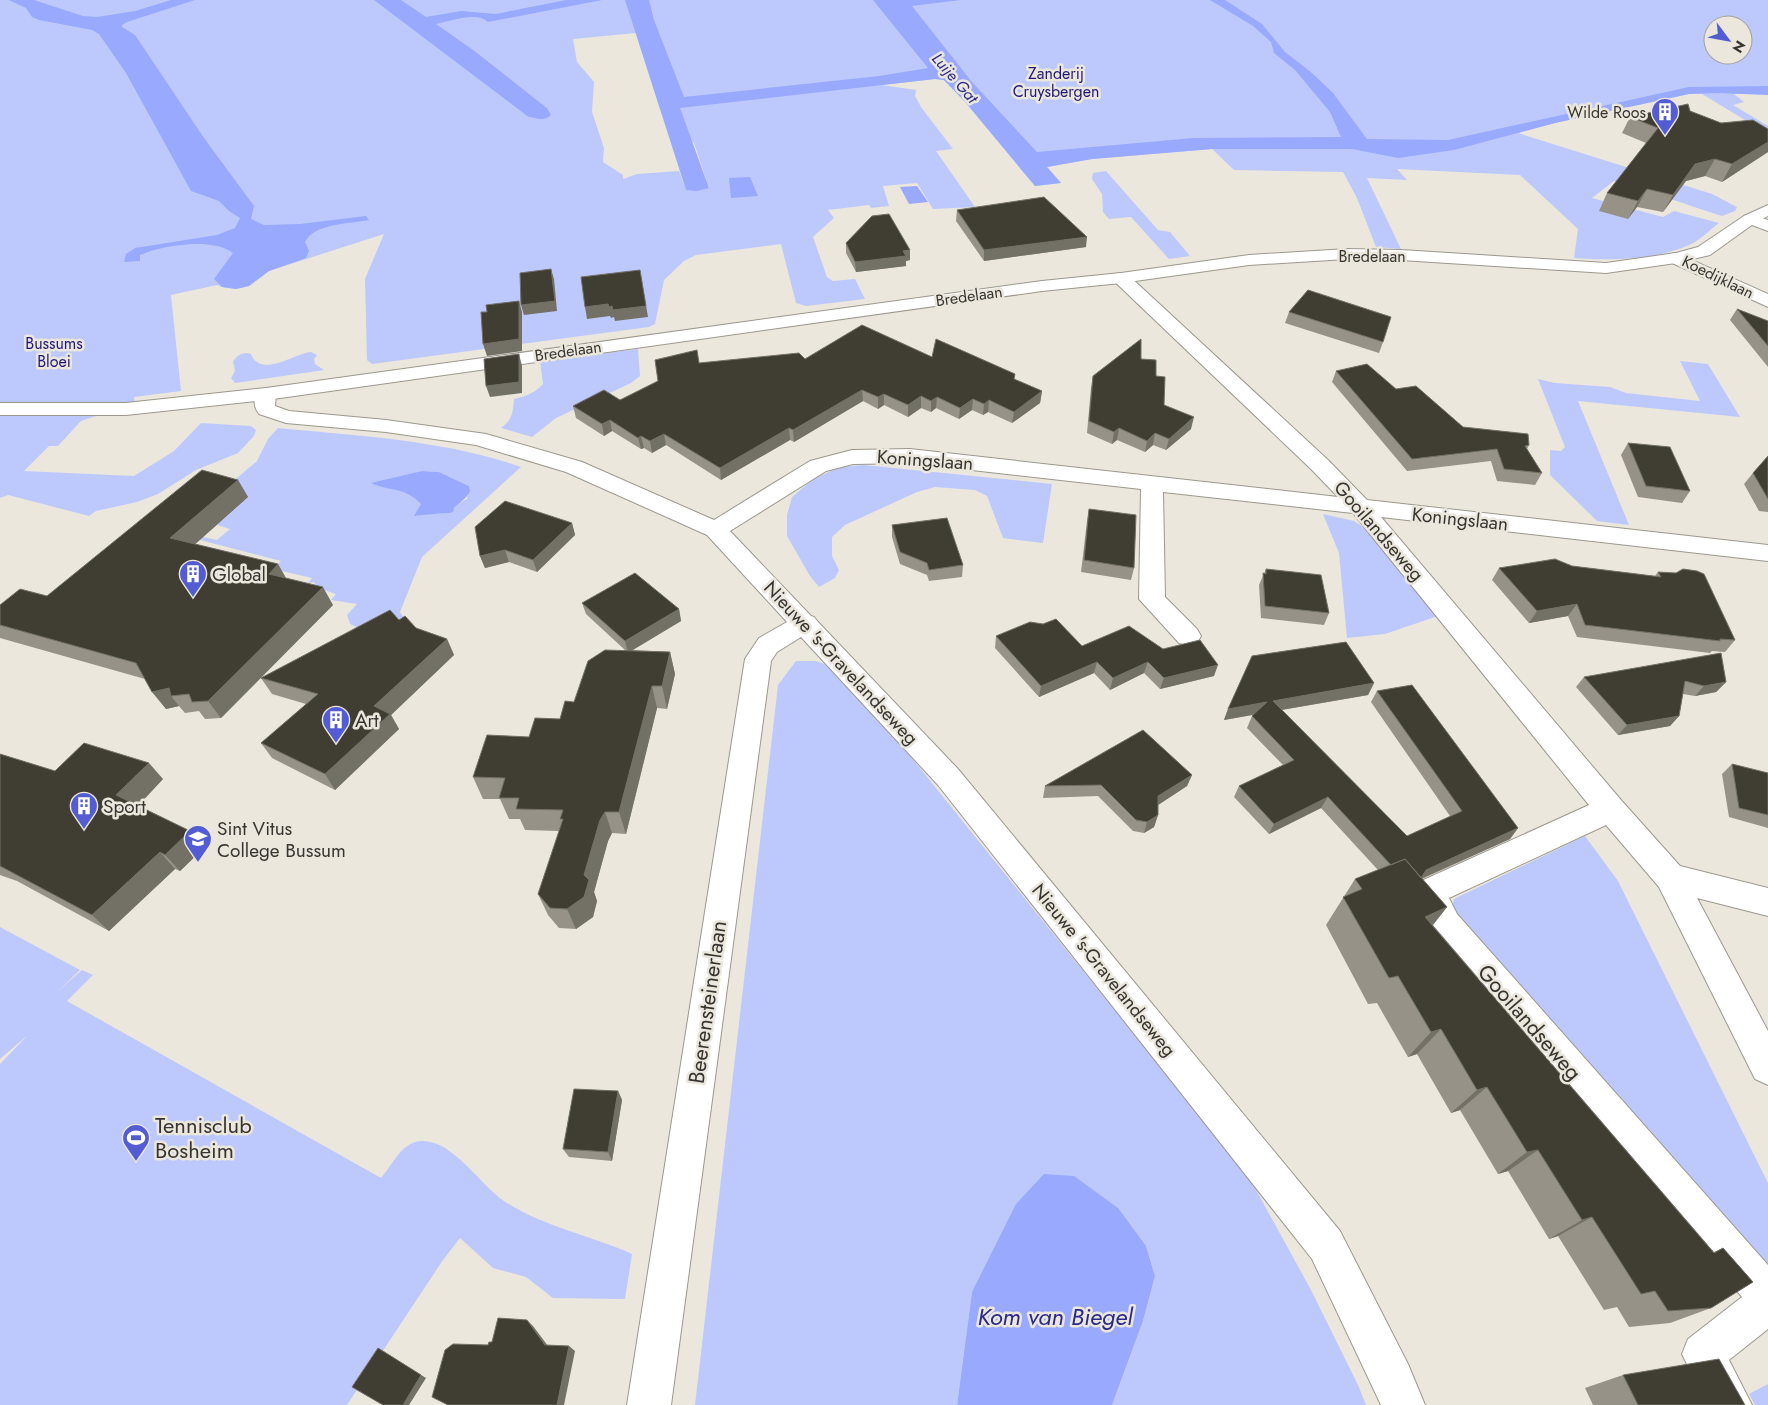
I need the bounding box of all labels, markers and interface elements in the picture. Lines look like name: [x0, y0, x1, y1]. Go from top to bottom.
north arrow: [1703, 15, 1753, 65]
text: N: [1728, 37, 1750, 57]
water label: Luije Gat: [927, 48, 984, 109]
park label: Zanderij Cruysbergen: [1013, 62, 1099, 103]
building icon: Wilde Roos: [1650, 97, 1680, 136]
place label: Wilde Roos: [1567, 101, 1646, 124]
street label: Bredelaan: [1338, 245, 1406, 268]
street label: Koedijklaan: [1678, 250, 1758, 304]
street label: Bredelaan: [934, 280, 1004, 312]
park label: Bussums Bloei: [25, 332, 83, 373]
street label: Bredelaan: [533, 335, 603, 367]
street label: Koningslaan: [876, 443, 974, 477]
street label: Gooilandseweg: [1328, 475, 1430, 587]
street label: Koningslaan: [1411, 501, 1509, 537]
building icon: Global: [178, 559, 208, 598]
place label: Global: [212, 561, 266, 588]
street label: Nieuwe 's-Gravelandseweg: [758, 575, 924, 751]
building icon: Art: [321, 705, 351, 744]
place label: Art: [355, 707, 379, 734]
building icon: Sport: [69, 791, 99, 830]
place label: Sport: [103, 793, 146, 820]
place label: Sint Vitus College Bussum: [217, 815, 346, 864]
school or university icon: Sint Vitus College Bussum: [183, 824, 213, 863]
street label: Nieuwe 's-Gravelandseweg: [1026, 878, 1182, 1062]
street label: Beerensteinerlaan: [680, 918, 734, 1086]
street label: Gooilandseweg: [1470, 957, 1590, 1087]
place label: Tennisclub Bosheim: [155, 1109, 252, 1166]
sports icon: Tennisclub Bosheim: [121, 1123, 151, 1162]
water label: Kom van Biegel: [977, 1299, 1134, 1334]

